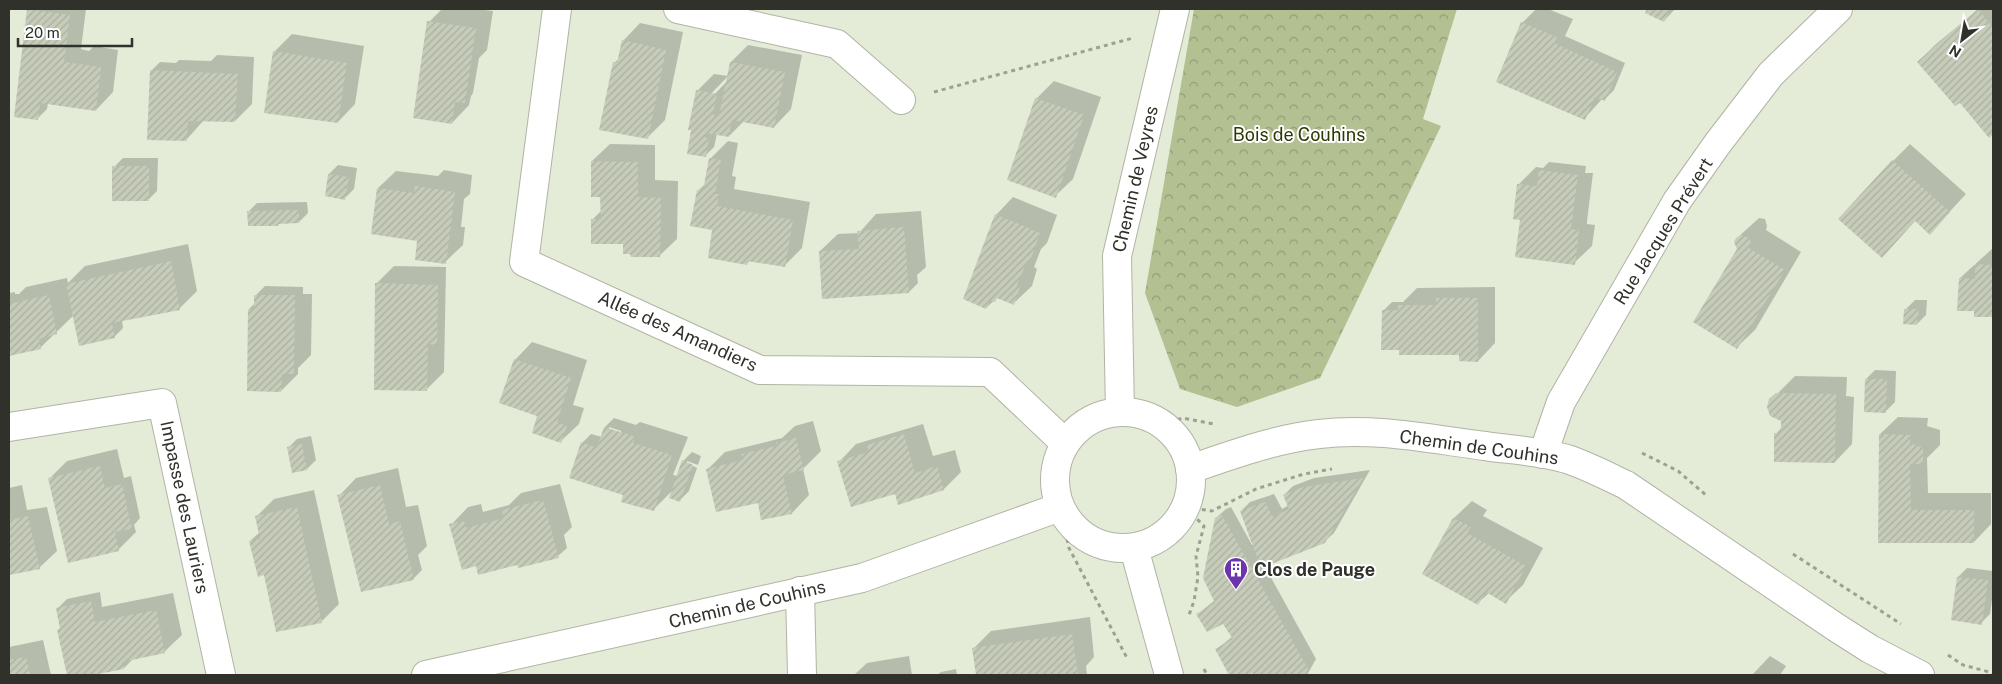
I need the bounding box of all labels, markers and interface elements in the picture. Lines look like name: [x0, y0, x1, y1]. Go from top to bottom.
scale bar: [18, 15, 131, 47]
north arrow: [1937, 15, 1987, 65]
text: 20 m: [25, 24, 60, 41]
text: N: [1946, 41, 1964, 61]
street label: Chemin de Veyres: [1108, 104, 1162, 254]
park label: Bois de Couhins: [1233, 124, 1365, 145]
street label: Rue Jacques Prévert: [1609, 154, 1717, 308]
street label: Allée des Amandiers: [595, 286, 761, 376]
street label: Impasse des Lauriers: [156, 419, 214, 595]
street label: Chemin de Couhins: [1398, 425, 1560, 469]
building icon: Clos de Pauge: [1223, 556, 1249, 590]
place label: Clos de Pauge: [1254, 559, 1375, 580]
street label: Chemin de Couhins: [667, 576, 827, 632]

